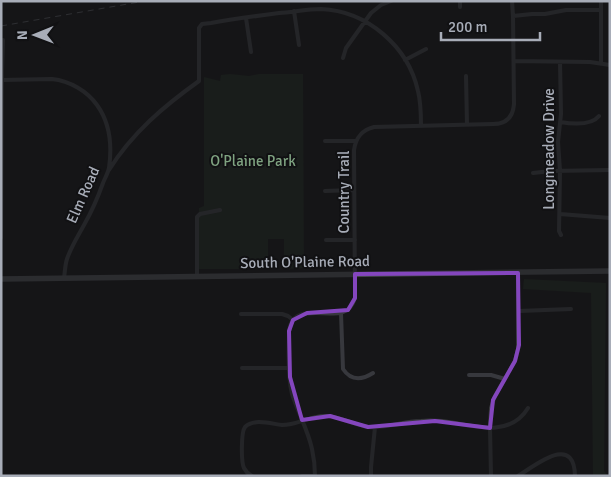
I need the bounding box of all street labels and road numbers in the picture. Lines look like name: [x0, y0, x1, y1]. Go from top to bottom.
street label: Longmeadow Drive: [540, 88, 558, 210]
street label: Country Trail: [335, 151, 353, 233]
street label: Elm Road: [63, 164, 103, 226]
street label: South O'Plaine Road: [240, 252, 370, 272]

